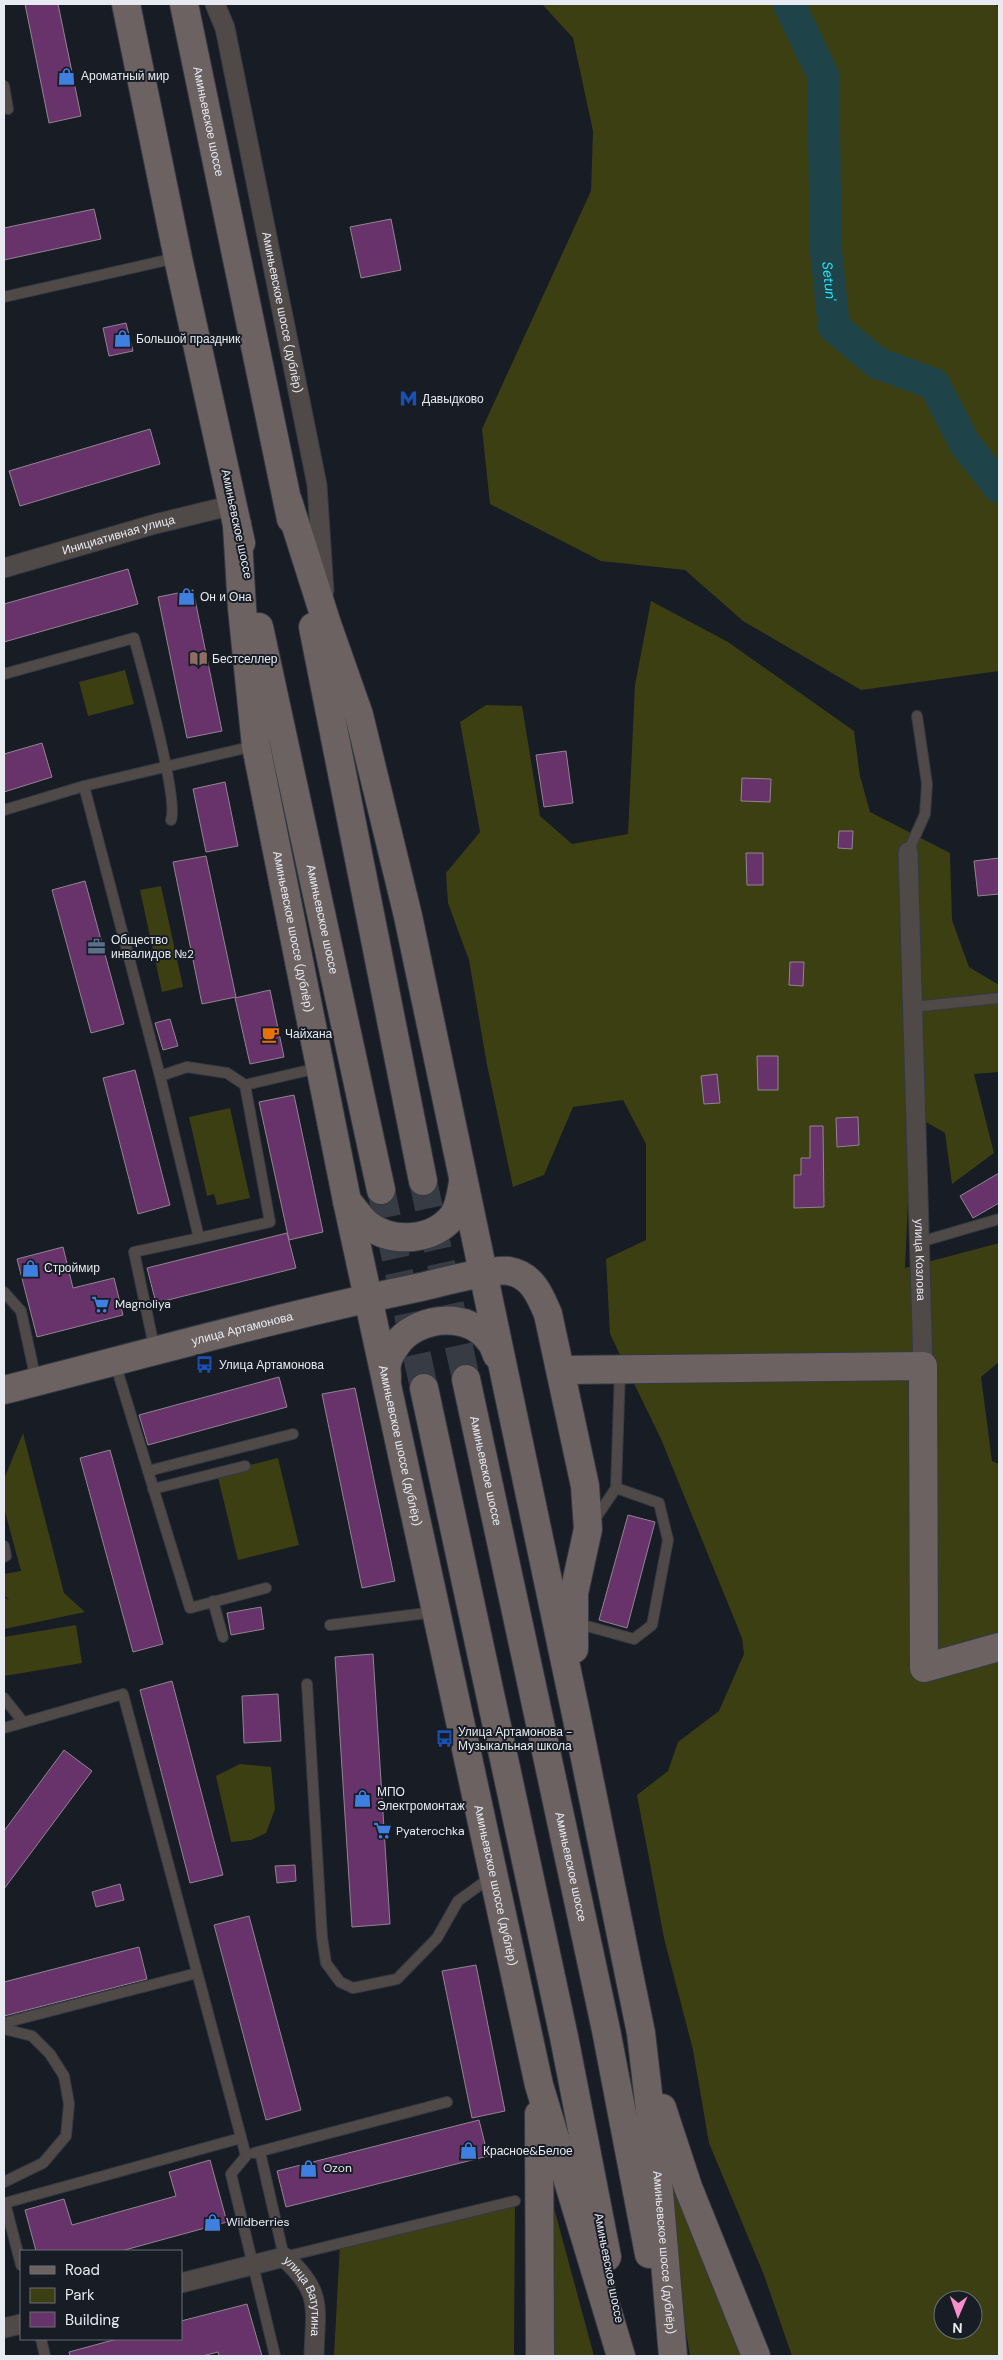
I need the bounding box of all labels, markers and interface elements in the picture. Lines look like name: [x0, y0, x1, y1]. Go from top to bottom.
street label: Аминьевское шоссе: [189, 65, 228, 178]
shop icon: Ароматный мир: [57, 66, 77, 86]
place label: Ароматный мир: [81, 68, 170, 84]
street label: Аминьевское шоссе (дублёр): [258, 230, 306, 394]
water label: Setun': [818, 261, 840, 302]
shop icon: Большой праздник: [112, 329, 132, 349]
place label: Большой праздник: [136, 331, 241, 347]
metro station icon: Давыдково: [398, 389, 418, 409]
place label: Давыдково: [422, 391, 484, 407]
street label: Аминьевское шоссе: [218, 468, 256, 581]
street label: Инициативная улица: [60, 511, 177, 559]
shop icon: Он и Она: [176, 587, 196, 607]
place label: Он и Она: [200, 589, 252, 605]
library icon: Бестселлер: [188, 649, 208, 669]
place label: Бестселлер: [212, 651, 278, 667]
street label: Аминьевское шоссе (дублёр): [269, 850, 317, 1013]
street label: Аминьевское шоссе: [303, 863, 342, 976]
place label: Общество инвалидов №2: [111, 932, 194, 962]
office icon: Общество инвалидов №2: [87, 937, 107, 957]
cafe icon: Чайхана: [261, 1024, 281, 1044]
place label: Чайхана: [285, 1026, 333, 1042]
street label: улица Козлова: [911, 1219, 929, 1301]
shop icon: Строймир: [20, 1258, 40, 1278]
place label: Строймир: [44, 1260, 100, 1276]
supermarket icon: Magnoliya: [91, 1294, 111, 1314]
place label: Magnoliya: [115, 1296, 171, 1312]
street label: улица Артамонова: [190, 1308, 295, 1349]
bus stop icon: Улица Артамонова: [195, 1355, 215, 1375]
place label: Улица Артамонова: [219, 1357, 324, 1373]
street label: Аминьевское шоссе (дублёр): [375, 1364, 425, 1527]
street label: Аминьевское шоссе: [466, 1415, 505, 1528]
place label: Улица Артамонова - Музыкальная школа: [458, 1724, 573, 1754]
bus stop icon: Улица Артамонова - Музыкальная школа: [434, 1729, 454, 1749]
place label: МПО Электромонтаж: [377, 1784, 465, 1814]
shop icon: МПО Электромонтаж: [353, 1789, 373, 1809]
street label: Аминьевское шоссе (дублёр): [470, 1803, 521, 1967]
street label: Аминьевское шоссе: [551, 1811, 591, 1923]
supermarket icon: Pyaterochka: [372, 1821, 392, 1841]
place label: Pyaterochka: [396, 1823, 465, 1839]
shop icon: Красное&Белое: [459, 2141, 479, 2161]
place label: Красное&Белое: [483, 2143, 573, 2159]
shop icon: Ozon: [299, 2158, 319, 2178]
place label: Ozon: [323, 2160, 352, 2176]
street label: Аминьевское шоссе (дублёр): [649, 2170, 679, 2335]
shop icon: Wildberries: [202, 2212, 222, 2232]
street label: Аминьевское шоссе: [590, 2212, 628, 2325]
place label: Wildberries: [226, 2214, 290, 2230]
legend: [20, 2250, 182, 2340]
street label: улица Ватутина: [280, 2252, 324, 2337]
text: Road: [65, 2260, 100, 2280]
text: Park: [65, 2285, 95, 2305]
north arrow: [933, 2290, 983, 2340]
text: Building: [65, 2310, 120, 2330]
text: N: [952, 2319, 963, 2337]

